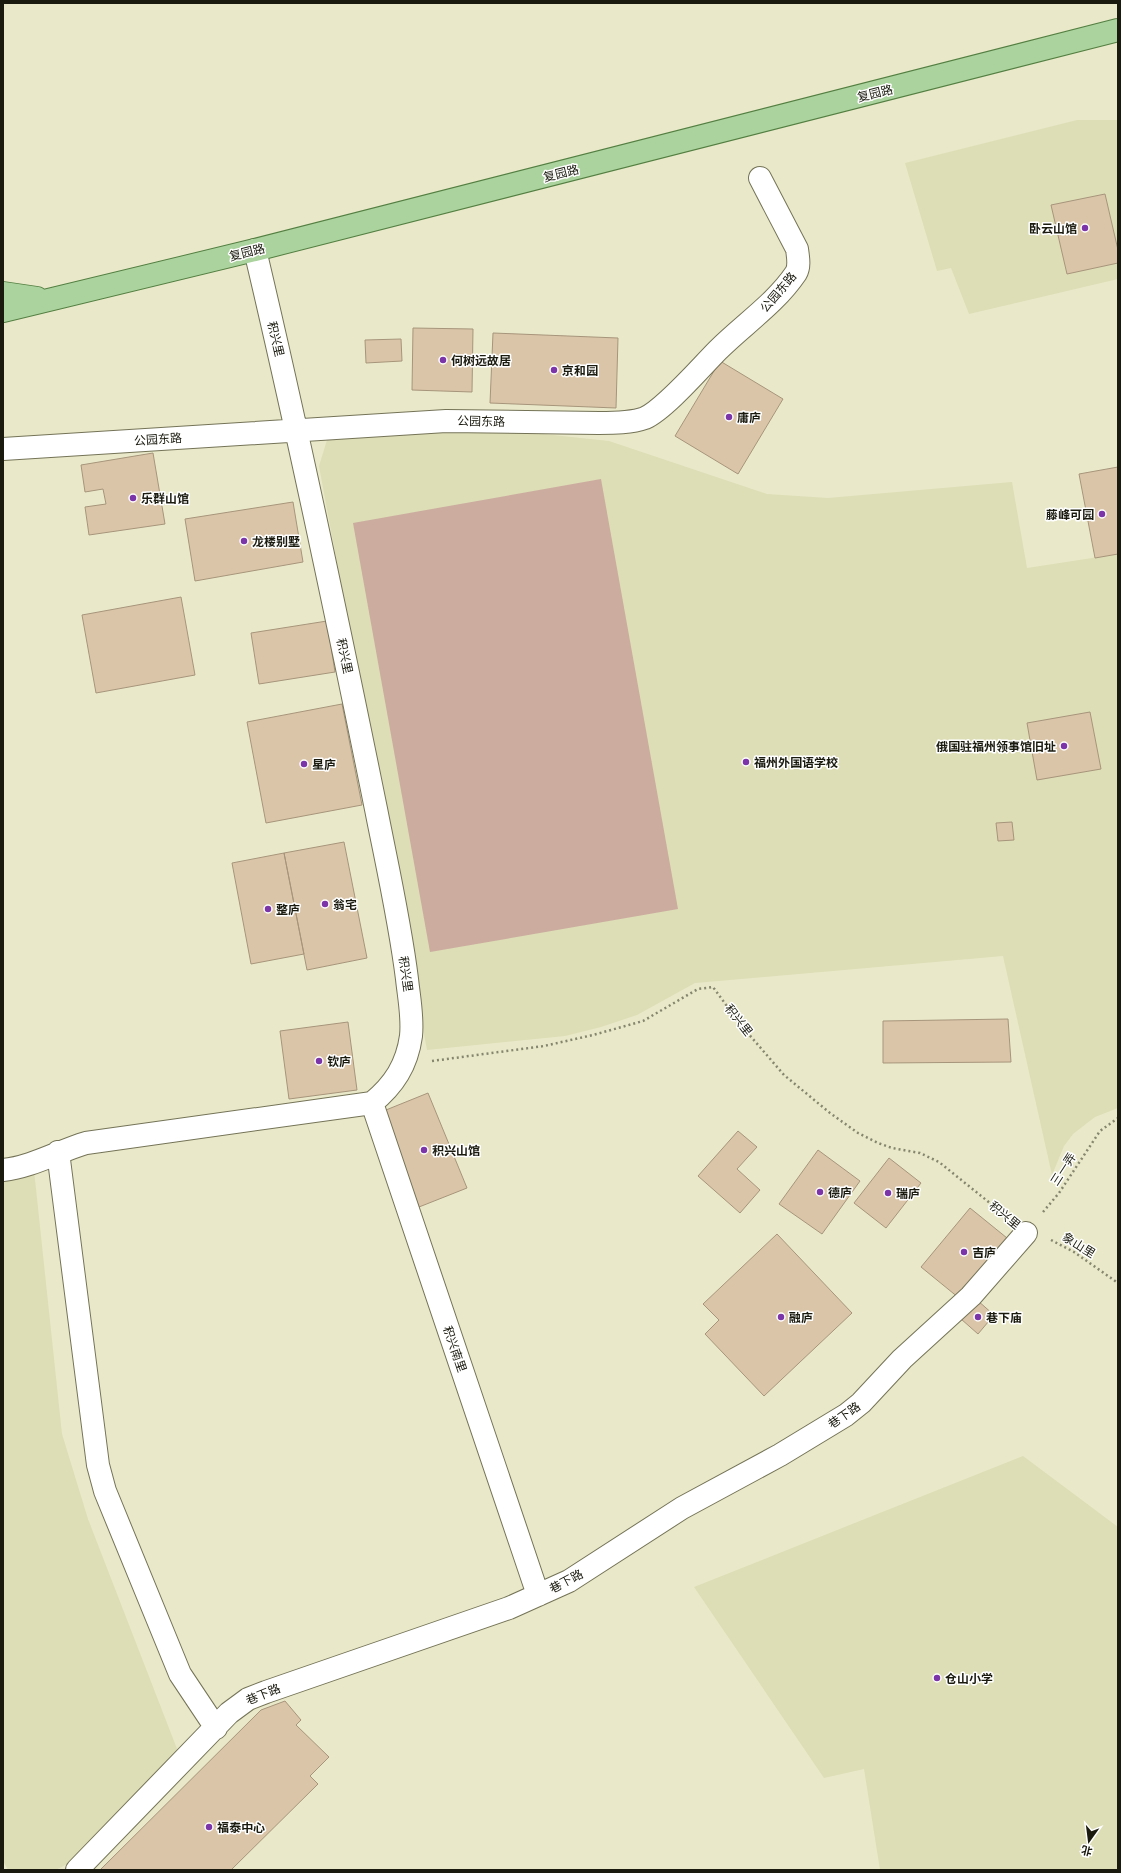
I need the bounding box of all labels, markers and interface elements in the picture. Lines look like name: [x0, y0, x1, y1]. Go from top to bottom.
street label: 复园路: [856, 81, 894, 105]
street label: 复园路: [542, 161, 580, 185]
place label: 卧云山馆: [1029, 221, 1077, 236]
marker: 卧云山馆: [1080, 223, 1090, 233]
street label: 复园路: [228, 240, 266, 264]
street label: 公园东路: [757, 269, 799, 315]
street label: 积兴里: [265, 320, 287, 358]
place label: 何树远故居: [451, 353, 511, 368]
marker: 何树远故居: [438, 355, 448, 365]
place label: 京和园: [562, 363, 598, 378]
marker: 京和园: [549, 365, 559, 375]
place label: 庸庐: [737, 410, 761, 425]
marker: 庸庐: [724, 412, 734, 422]
street label: 公园东路: [457, 413, 505, 429]
street label: 公园东路: [134, 430, 182, 448]
place label: 乐群山馆: [141, 491, 189, 506]
marker: 乐群山馆: [128, 493, 138, 503]
place label: 藤峰可园: [1046, 507, 1094, 522]
marker: 藤峰可园: [1097, 509, 1107, 519]
place label: 龙楼别墅: [252, 534, 300, 549]
marker: 龙楼别墅: [239, 536, 249, 546]
street label: 积兴里: [334, 637, 356, 675]
place label: 俄国驻福州领事馆旧址: [936, 739, 1056, 754]
marker: 俄国驻福州领事馆旧址: [1059, 741, 1069, 751]
place label: 福州外国语学校: [754, 755, 838, 770]
place label: 星庐: [312, 757, 336, 772]
marker: 福州外国语学校: [741, 757, 751, 767]
marker: 星庐: [299, 759, 309, 769]
place label: 翁宅: [333, 897, 357, 912]
marker: 翁宅: [320, 899, 330, 909]
place label: 整庐: [276, 902, 300, 917]
marker: 整庐: [263, 904, 273, 914]
street label: 积兴里: [396, 955, 416, 993]
street label: 积兴里: [722, 1001, 756, 1039]
place label: 钦庐: [327, 1054, 351, 1069]
marker: 钦庐: [314, 1056, 324, 1066]
place label: 积兴山馆: [432, 1143, 480, 1158]
marker: 积兴山馆: [419, 1145, 429, 1155]
street label: 三一弄: [1047, 1150, 1079, 1188]
place label: 德庐: [828, 1185, 852, 1200]
place label: 瑞庐: [896, 1186, 920, 1201]
marker: 德庐: [815, 1187, 825, 1197]
marker: 瑞庐: [883, 1188, 893, 1198]
street label: 积兴里: [986, 1198, 1024, 1232]
street label: 象山里: [1060, 1229, 1098, 1261]
place label: 吉庐: [972, 1245, 996, 1260]
marker: 吉庐: [959, 1247, 969, 1257]
place label: 融庐: [789, 1310, 813, 1325]
place label: 巷下庙: [986, 1310, 1022, 1325]
marker: 融庐: [776, 1312, 786, 1322]
marker: 巷下庙: [973, 1312, 983, 1322]
street label: 积兴南里: [440, 1324, 470, 1374]
street label: 巷下路: [825, 1399, 863, 1431]
street label: 巷下路: [547, 1566, 585, 1596]
place label: 仓山小学: [945, 1671, 993, 1686]
marker: 仓山小学: [932, 1673, 942, 1683]
street label: 巷下路: [243, 1680, 283, 1708]
place label: 福泰中心: [217, 1820, 265, 1835]
north arrow: [1069, 1821, 1109, 1861]
marker: 福泰中心: [204, 1822, 214, 1832]
text: 北: [1080, 1843, 1094, 1859]

